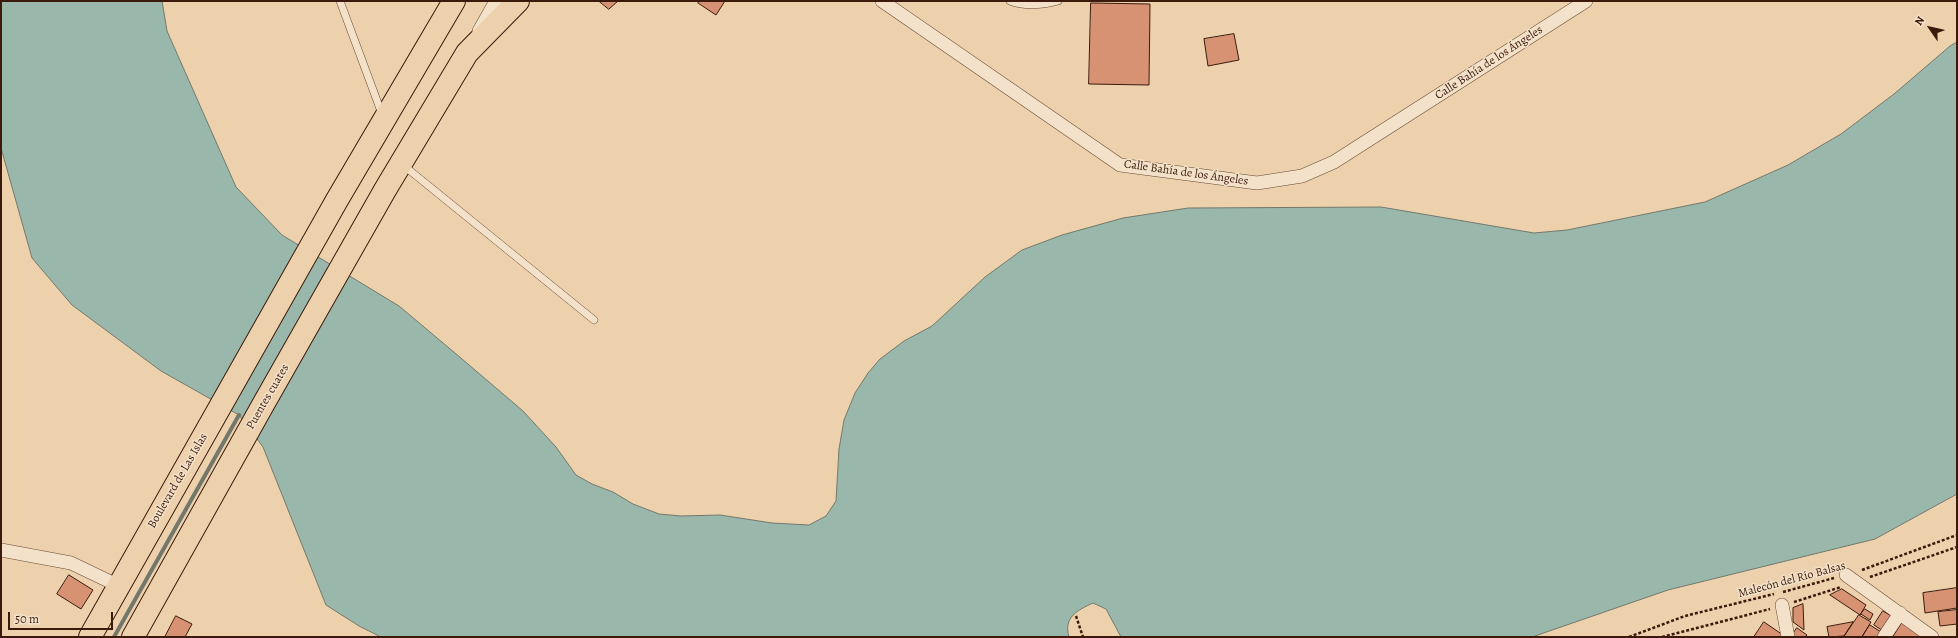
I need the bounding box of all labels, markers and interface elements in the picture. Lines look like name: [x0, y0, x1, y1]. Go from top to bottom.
north arrow: [1910, 8, 1950, 48]
text: N: [1911, 13, 1928, 29]
street label: Calle Bahía de los Ángeles: [1432, 23, 1546, 103]
street label: Calle Bahía de los Ángeles: [1123, 157, 1249, 189]
street label: Puentes cuates: [244, 362, 292, 432]
street label: Boulevard de Las Islas: [145, 431, 211, 531]
street label: Malecón del Río Balsas: [1737, 559, 1847, 601]
scale bar: [10, 604, 115, 630]
text: 50 m: [15, 611, 39, 627]

